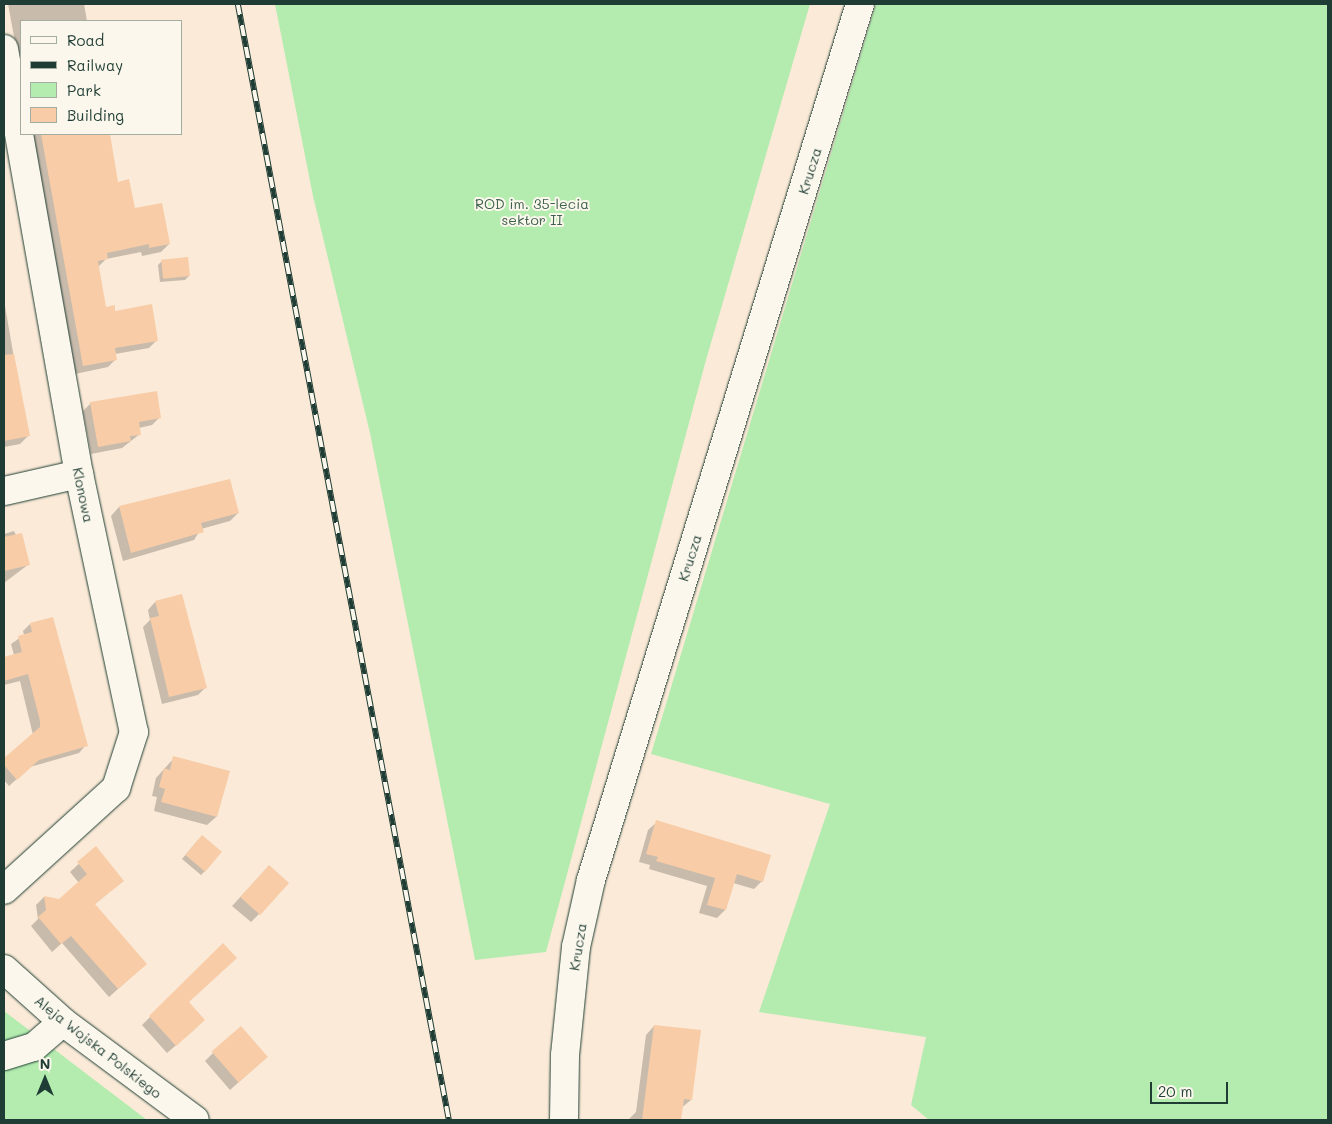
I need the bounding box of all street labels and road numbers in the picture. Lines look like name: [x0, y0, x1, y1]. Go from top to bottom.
street label: Krucza: [795, 146, 825, 196]
street label: Klonowa: [69, 466, 97, 524]
street label: Krucza: [675, 533, 705, 583]
street label: Krucza: [566, 922, 590, 972]
street label: Aleja Wojska Polskiego: [31, 992, 165, 1102]

